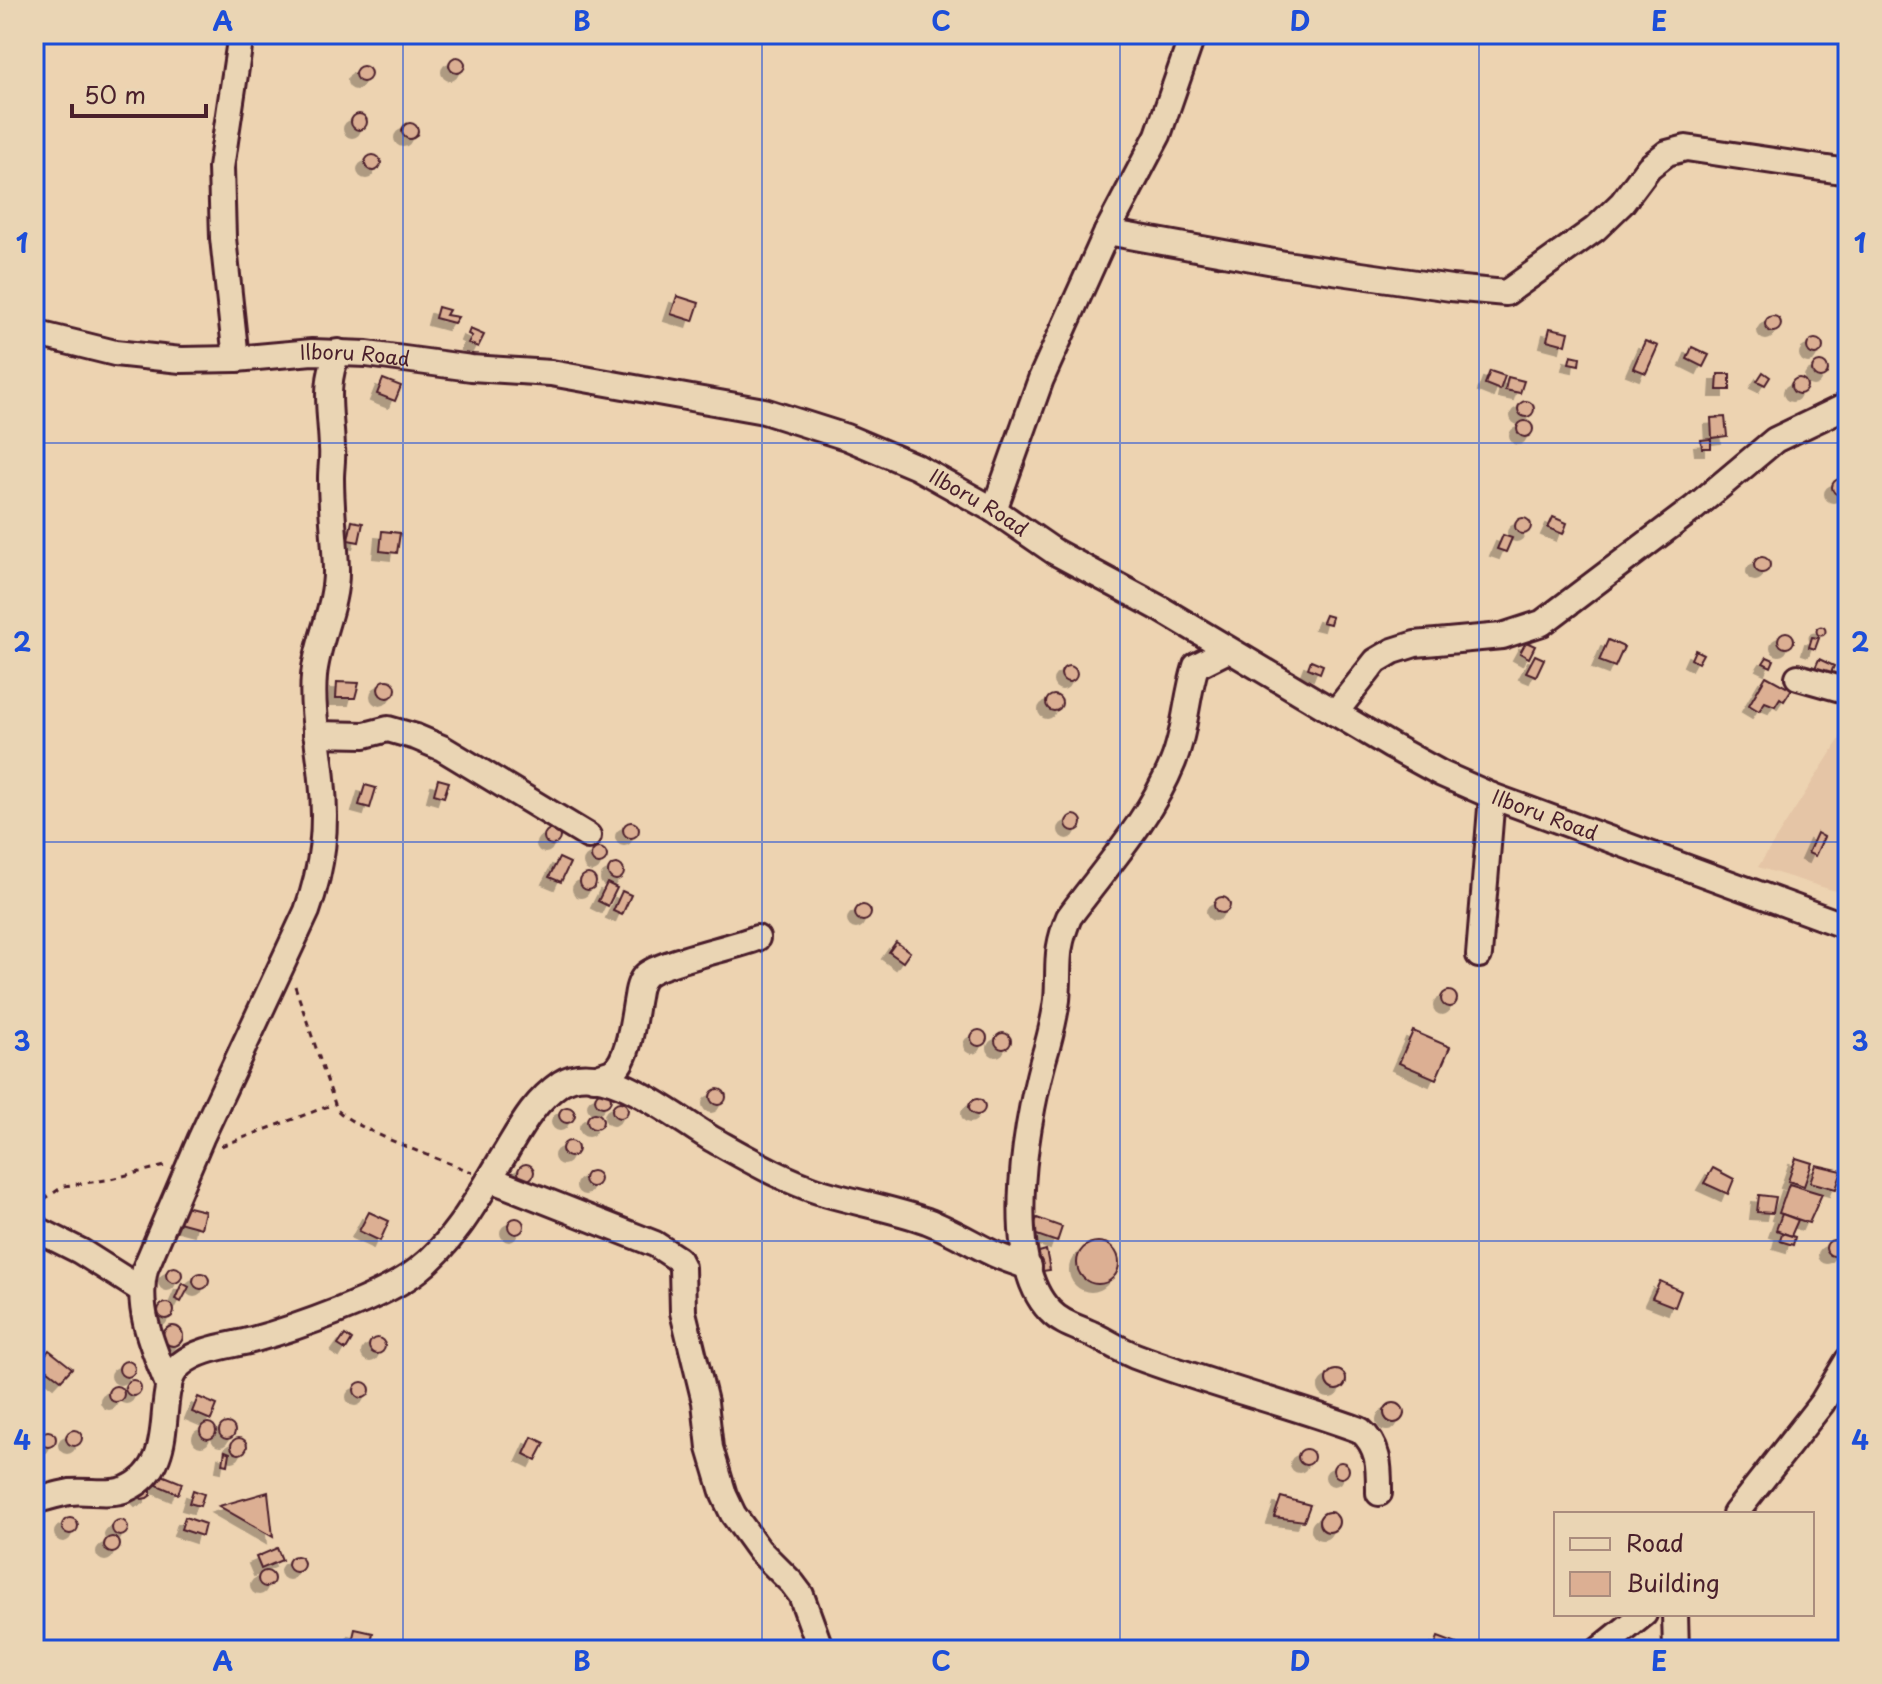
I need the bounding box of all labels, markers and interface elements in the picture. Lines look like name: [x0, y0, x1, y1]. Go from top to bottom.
text: A: [213, 1, 233, 40]
text: B: [573, 1, 591, 40]
text: C: [931, 1, 951, 40]
text: D: [1290, 1, 1310, 40]
text: E: [1651, 1, 1667, 40]
scale bar: [72, 68, 206, 118]
text: 50 m: [84, 76, 146, 112]
text: 1: [16, 223, 28, 262]
text: 1: [1854, 223, 1866, 262]
street label: Ilboru Road: [298, 336, 412, 374]
street label: Ilboru Road: [924, 461, 1035, 543]
text: 2: [13, 622, 31, 661]
text: 2: [1851, 622, 1869, 661]
street label: Ilboru Road: [1488, 781, 1602, 848]
text: 3: [13, 1021, 31, 1060]
text: 3: [1851, 1021, 1869, 1060]
text: 4: [13, 1420, 31, 1459]
text: 4: [1851, 1420, 1869, 1459]
legend: [1554, 1512, 1814, 1616]
text: Road: [1626, 1524, 1684, 1560]
text: Building: [1626, 1564, 1720, 1600]
text: A: [213, 1641, 233, 1680]
text: B: [573, 1641, 591, 1680]
text: C: [931, 1641, 951, 1680]
text: D: [1290, 1641, 1310, 1680]
text: E: [1651, 1641, 1667, 1680]

